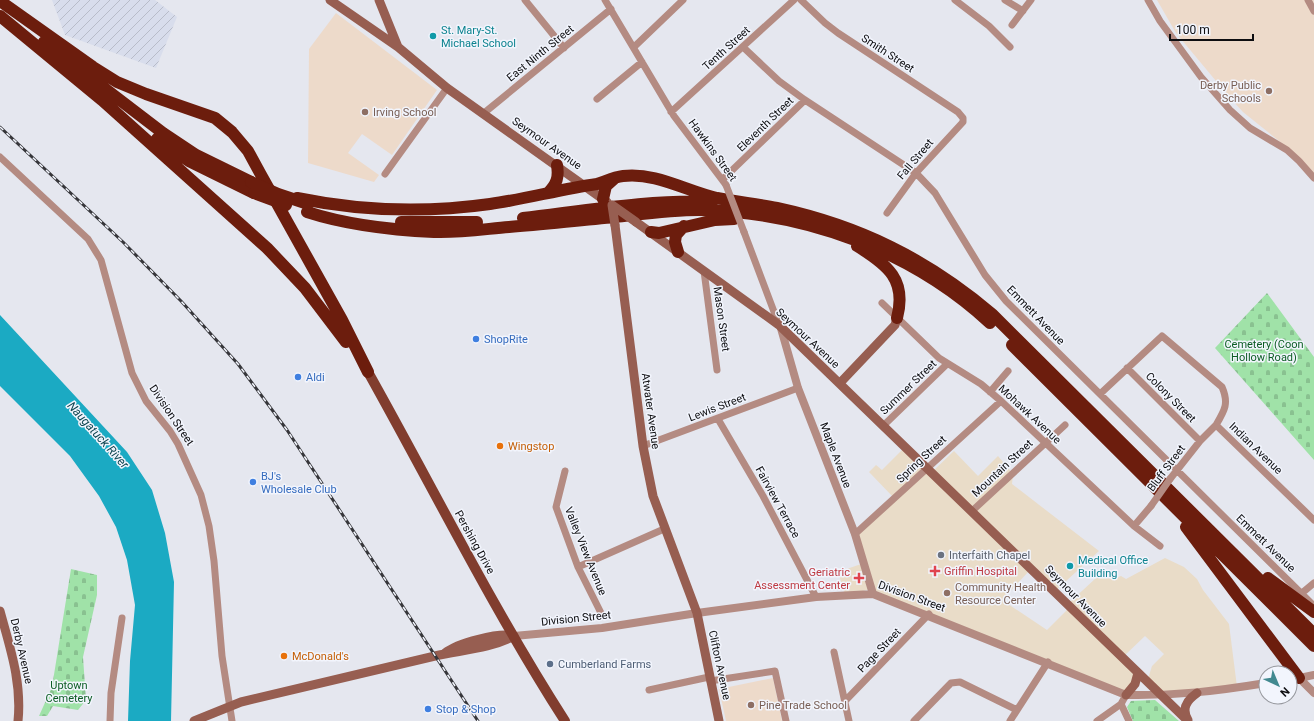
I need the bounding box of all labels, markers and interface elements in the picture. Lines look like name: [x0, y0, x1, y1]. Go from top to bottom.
scale bar: [1170, 16, 1253, 42]
street label: East Ninth Street: [504, 22, 577, 84]
street label: Tenth Street: [700, 23, 753, 73]
text: 100 m: [1176, 23, 1210, 37]
place label: St. Mary-St. Michael School: [441, 24, 516, 50]
marker: St. Mary-St. Michael School: [428, 31, 438, 41]
street label: Smith Street: [859, 32, 917, 75]
place label: Derby Public Schools: [1200, 79, 1261, 105]
marker: Derby Public Schools: [1264, 86, 1274, 96]
street label: Eleventh Street: [734, 94, 796, 154]
place label: Irving School: [373, 106, 436, 119]
marker: Irving School: [360, 107, 370, 117]
street label: Seymour Avenue: [509, 115, 584, 172]
street label: Hawkins Street: [686, 117, 740, 184]
street label: Fall Street: [895, 136, 936, 182]
street label: Emmett Avenue: [1004, 283, 1067, 348]
street label: Mason Street: [711, 286, 733, 353]
street label: Seymour Avenue: [773, 306, 842, 371]
place label: ShopRite: [484, 333, 528, 346]
marker: ShopRite: [471, 334, 481, 344]
park label: Cemetery (Coon Hollow Road): [1224, 338, 1304, 364]
street label: Summer Street: [878, 357, 939, 417]
street label: Colony Street: [1143, 370, 1199, 425]
place label: Aldi: [306, 371, 325, 384]
marker: Aldi: [293, 372, 303, 382]
street label: Atwater Avenue: [639, 372, 662, 450]
street label: Division Street: [147, 382, 197, 448]
street label: Mohawk Avenue: [996, 382, 1064, 447]
street label: Lewis Street: [687, 390, 748, 424]
water label: Naugatuck River: [64, 399, 132, 472]
street label: Indian Avenue: [1226, 420, 1285, 477]
street label: Maple Avenue: [817, 421, 854, 490]
street label: Spring Street: [894, 433, 949, 486]
street label: Mountain Street: [969, 437, 1036, 500]
place label: Wingstop: [508, 440, 554, 453]
marker: Wingstop: [495, 441, 505, 451]
street label: Bluff Street: [1145, 442, 1188, 494]
street label: Fairview Terrace: [753, 464, 803, 540]
place label: BJ's Wholesale Club: [261, 470, 337, 496]
marker: BJ's Wholesale Club: [248, 477, 258, 487]
street label: Valley View Avenue: [562, 505, 609, 597]
street label: Pershing Drive: [452, 508, 497, 576]
street label: Emmett Avenue: [1233, 512, 1298, 575]
place label: Interfaith Chapel: [949, 549, 1030, 562]
marker: Interfaith Chapel: [936, 550, 946, 560]
place label: Medical Office Building: [1078, 554, 1148, 580]
marker: Medical Office Building: [1065, 561, 1075, 571]
street label: Seymour Avenue: [1042, 563, 1109, 630]
marker: Griffin Hospital: [929, 565, 941, 577]
place label: Griffin Hospital: [944, 565, 1017, 578]
place label: Geriatric Assessment Center: [754, 566, 850, 592]
marker: Geriatric Assessment Center: [853, 572, 865, 584]
street label: Division Street: [877, 578, 947, 615]
place label: Community Health Resource Center: [955, 581, 1046, 607]
marker: Community Health Resource Center: [942, 588, 952, 598]
street label: Division Street: [540, 608, 612, 629]
street label: Derby Avenue: [8, 617, 35, 685]
street label: Page Street: [855, 625, 904, 675]
street label: Clifton Avenue: [706, 629, 733, 701]
place label: McDonald's: [292, 650, 349, 663]
marker: McDonald's: [279, 651, 289, 661]
place label: Cumberland Farms: [558, 658, 652, 671]
marker: Cumberland Farms: [545, 659, 555, 669]
north arrow: [1258, 665, 1298, 705]
park label: Uptown Cemetery: [46, 679, 93, 705]
text: N: [1277, 684, 1292, 699]
place label: Pine Trade School: [759, 699, 847, 712]
marker: Pine Trade School: [746, 700, 756, 710]
place label: Stop & Shop: [436, 703, 496, 716]
marker: Stop & Shop: [423, 704, 433, 714]

